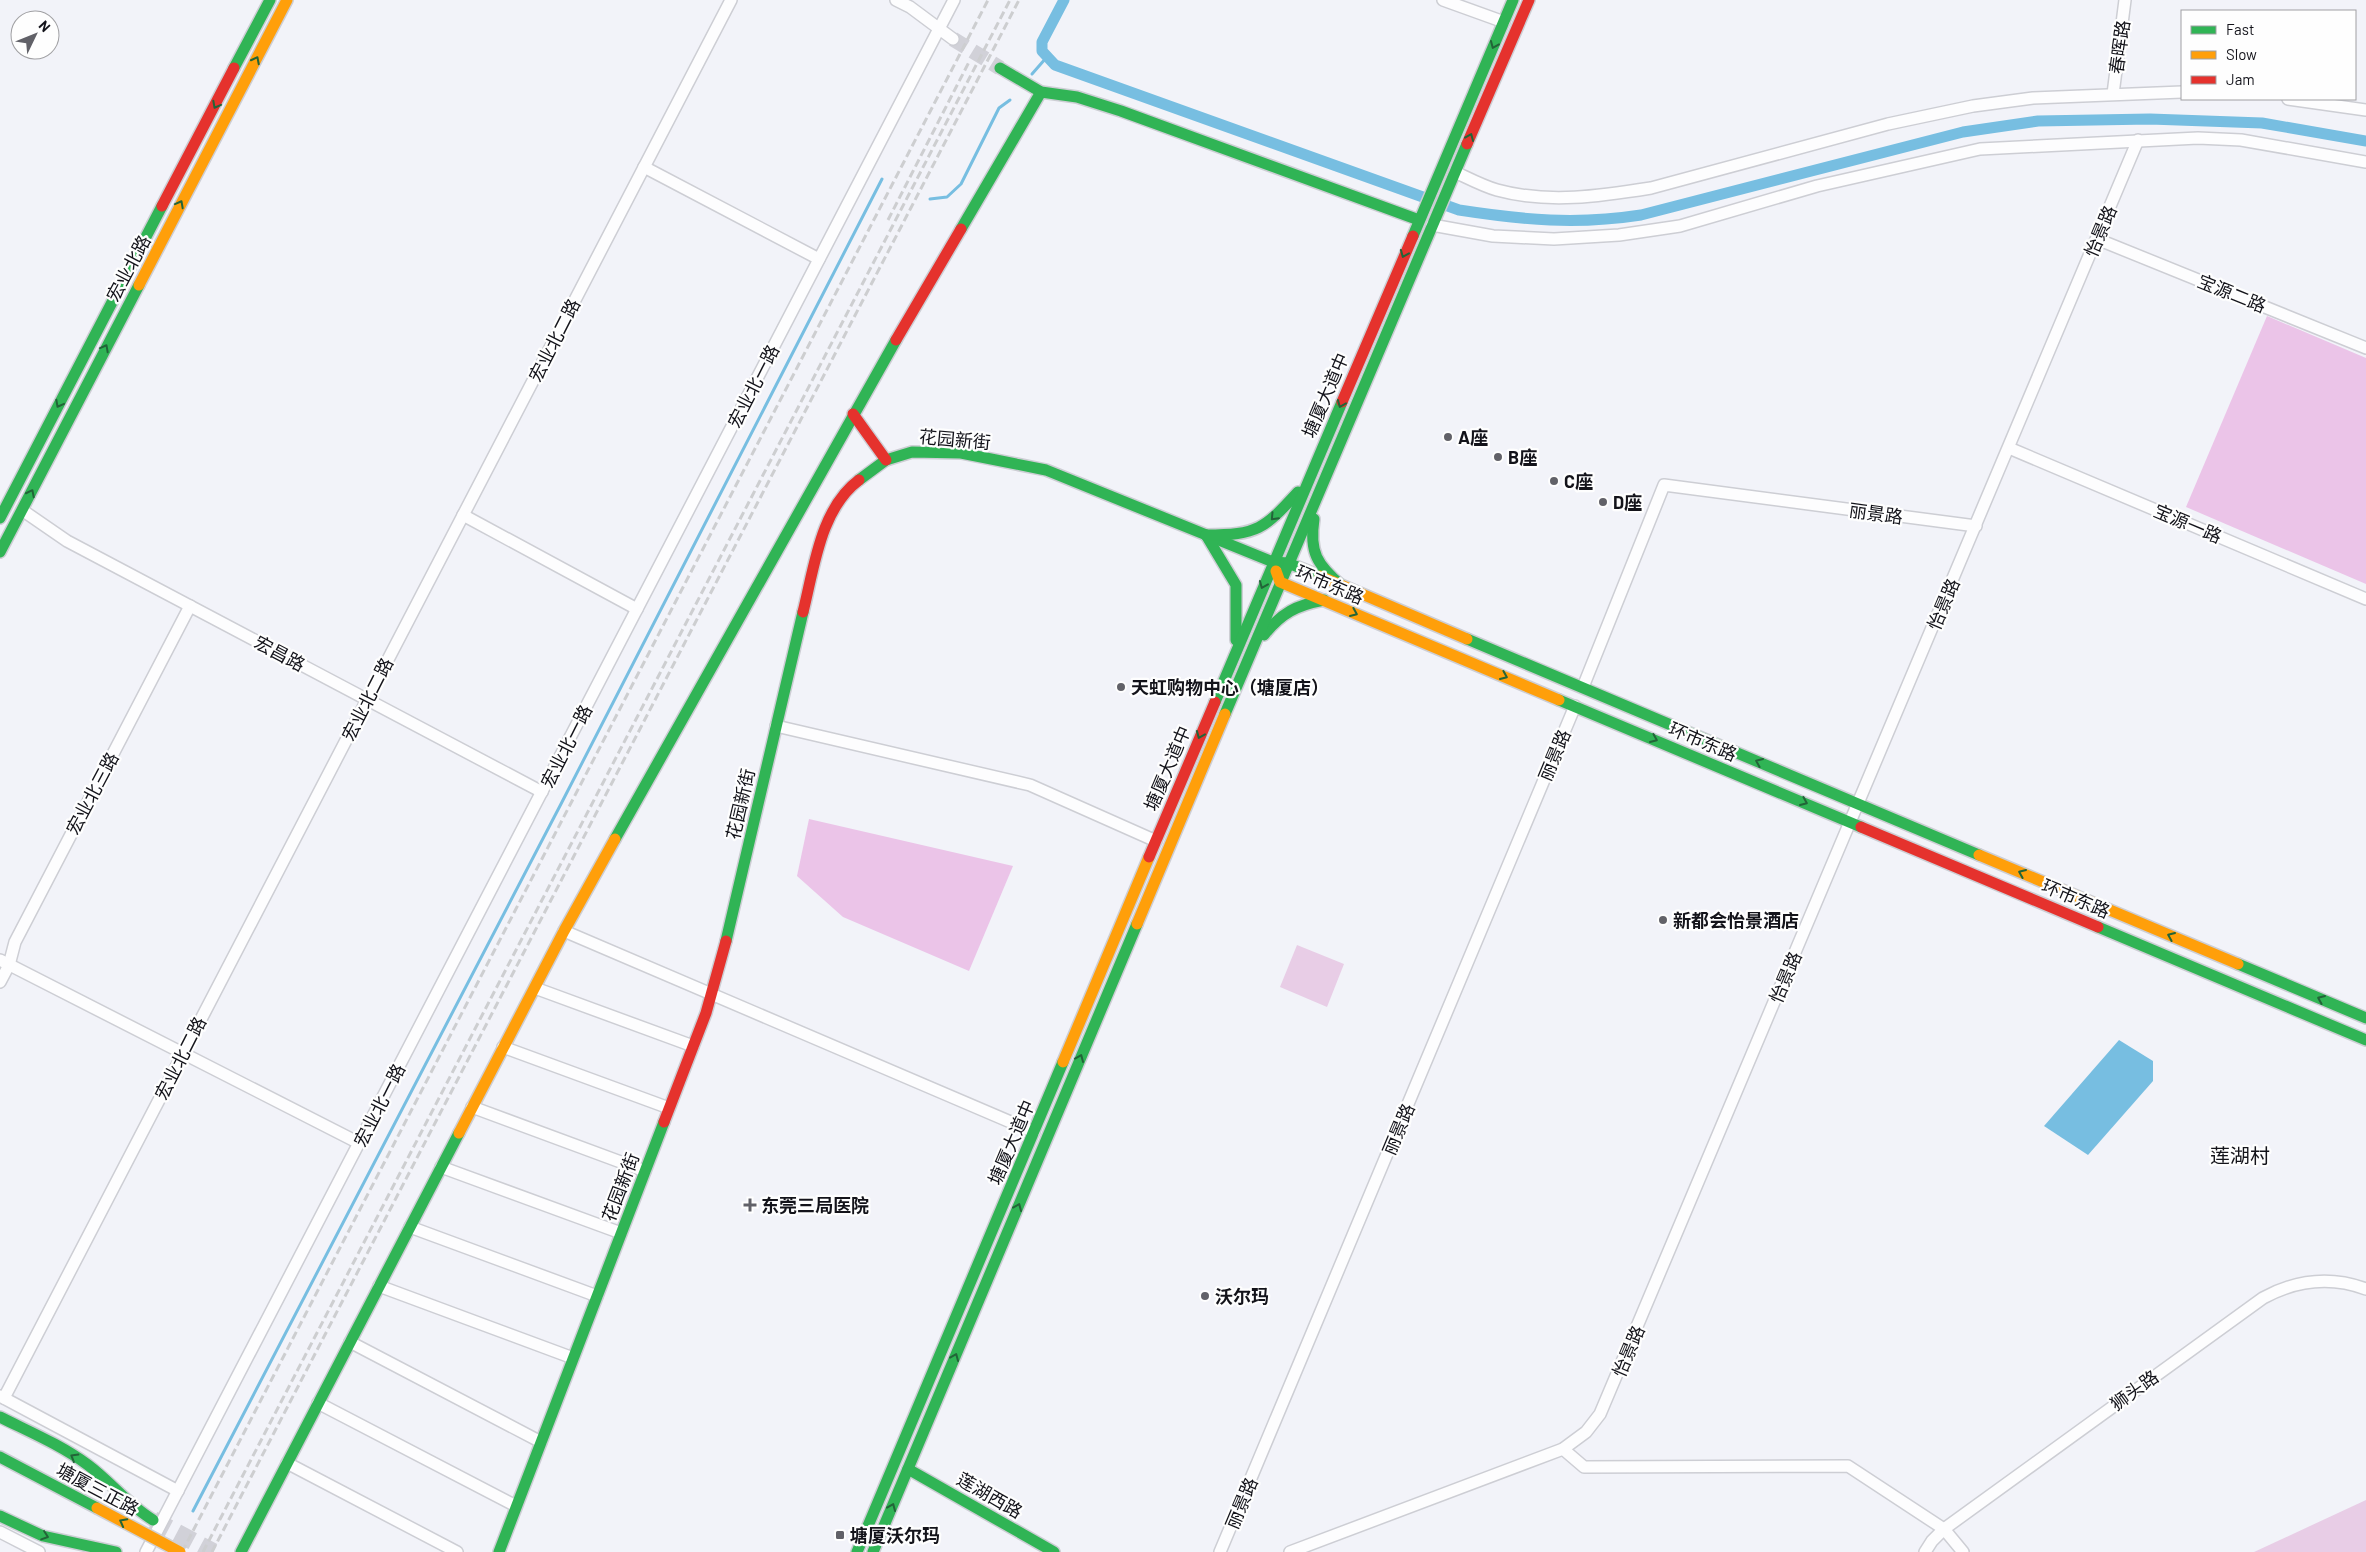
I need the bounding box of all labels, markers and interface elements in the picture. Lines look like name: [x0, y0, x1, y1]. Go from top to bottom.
north arrow: [10, 10, 60, 60]
legend: [2181, 10, 2356, 100]
text: N: [35, 17, 54, 35]
street label: 春晖路: [2104, 19, 2134, 75]
text: Fast: [2226, 20, 2254, 38]
one-way arrow: [1489, 40, 1500, 49]
text: Slow: [2226, 45, 2257, 63]
one-way arrow: [250, 57, 260, 66]
text: Jam: [2226, 70, 2255, 88]
one-way arrow: [212, 100, 222, 109]
one-way arrow: [1463, 133, 1474, 142]
one-way arrow: [174, 201, 184, 210]
street label: 怡景路: [2079, 202, 2121, 260]
street label: 宏业北路: [101, 231, 155, 305]
one-way arrow: [1400, 249, 1410, 258]
street label: 宝源二路: [2195, 269, 2269, 317]
street label: 宏业北二路: [524, 295, 584, 385]
street label: 宏业北一路: [723, 341, 783, 431]
one-way arrow: [99, 345, 109, 354]
street label: 塘厦大道中: [1297, 349, 1353, 441]
one-way arrow: [55, 399, 65, 408]
one-way arrow: [1336, 399, 1347, 408]
street label: 花园新街: [918, 425, 992, 453]
place label: A座: [1458, 426, 1488, 448]
marker: A座: [1442, 431, 1454, 443]
place label: B座: [1508, 446, 1537, 468]
marker: B座: [1492, 451, 1504, 463]
place label: C座: [1564, 470, 1593, 492]
marker: C座: [1548, 475, 1560, 487]
one-way arrow: [25, 489, 35, 498]
place label: D座: [1613, 491, 1642, 513]
marker: D座: [1597, 496, 1609, 508]
street label: 丽景路: [1848, 498, 1904, 528]
street label: 宝源一路: [2151, 499, 2225, 547]
one-way arrow: [1271, 512, 1280, 521]
street label: 环市东路: [1293, 560, 1367, 608]
street label: 怡景路: [1922, 575, 1964, 633]
one-way arrow: [1259, 580, 1270, 589]
one-way arrow: [1349, 607, 1358, 617]
street label: 宏昌路: [251, 631, 309, 675]
street label: 宏业北二路: [337, 654, 397, 744]
one-way arrow: [1499, 670, 1508, 680]
place label: 天虹购物中心（塘厦店）: [1131, 676, 1329, 698]
marker: 天虹购物中心（塘厦店）: [1115, 681, 1127, 693]
street label: 宏业北一路: [536, 701, 596, 791]
street label: 环市东路: [1666, 717, 1740, 765]
street label: 塘厦大道中: [1139, 722, 1195, 814]
street label: 丽景路: [1533, 726, 1575, 784]
one-way arrow: [1196, 730, 1207, 739]
one-way arrow: [1649, 733, 1658, 744]
street label: 宏业北三路: [61, 748, 123, 838]
one-way arrow: [1755, 757, 1764, 768]
street label: 花园新街: [721, 766, 759, 842]
one-way arrow: [1799, 797, 1807, 807]
one-way arrow: [2018, 868, 2027, 879]
street label: 环市东路: [2039, 874, 2113, 922]
place label: 新都会怡景酒店: [1673, 909, 1799, 931]
marker: 新都会怡景酒店: [1657, 914, 1669, 926]
one-way arrow: [2167, 931, 2176, 942]
street label: 怡景路: [1764, 948, 1806, 1006]
one-way arrow: [2317, 995, 2326, 1005]
street label: 宏业北二路: [150, 1013, 210, 1103]
one-way arrow: [1075, 1054, 1085, 1062]
street label: 宏业北一路: [349, 1060, 409, 1150]
street label: 塘厦大道中: [983, 1096, 1039, 1188]
street label: 丽景路: [1377, 1100, 1419, 1158]
district label: 莲湖村: [2210, 1143, 2270, 1167]
street label: 花园新街: [597, 1149, 643, 1225]
place label: 东莞三局医院: [761, 1194, 869, 1216]
marker: 东莞三局医院: [743, 1198, 757, 1212]
one-way arrow: [1011, 1203, 1022, 1212]
place label: 沃尔玛: [1215, 1285, 1269, 1307]
marker: 沃尔玛: [1199, 1290, 1211, 1302]
street label: 怡景路: [1607, 1322, 1649, 1380]
one-way arrow: [948, 1353, 959, 1362]
street label: 狮头路: [2106, 1365, 2162, 1415]
one-way arrow: [71, 1453, 80, 1463]
street label: 塘厦三正路: [53, 1458, 143, 1520]
street label: 莲湖西路: [953, 1467, 1027, 1523]
street label: 丽景路: [1220, 1474, 1262, 1532]
one-way arrow: [886, 1503, 896, 1512]
one-way arrow: [119, 1518, 128, 1528]
place label: 塘厦沃尔玛: [850, 1524, 940, 1546]
marker: 塘厦沃尔玛: [834, 1529, 846, 1541]
one-way arrow: [40, 1530, 48, 1540]

